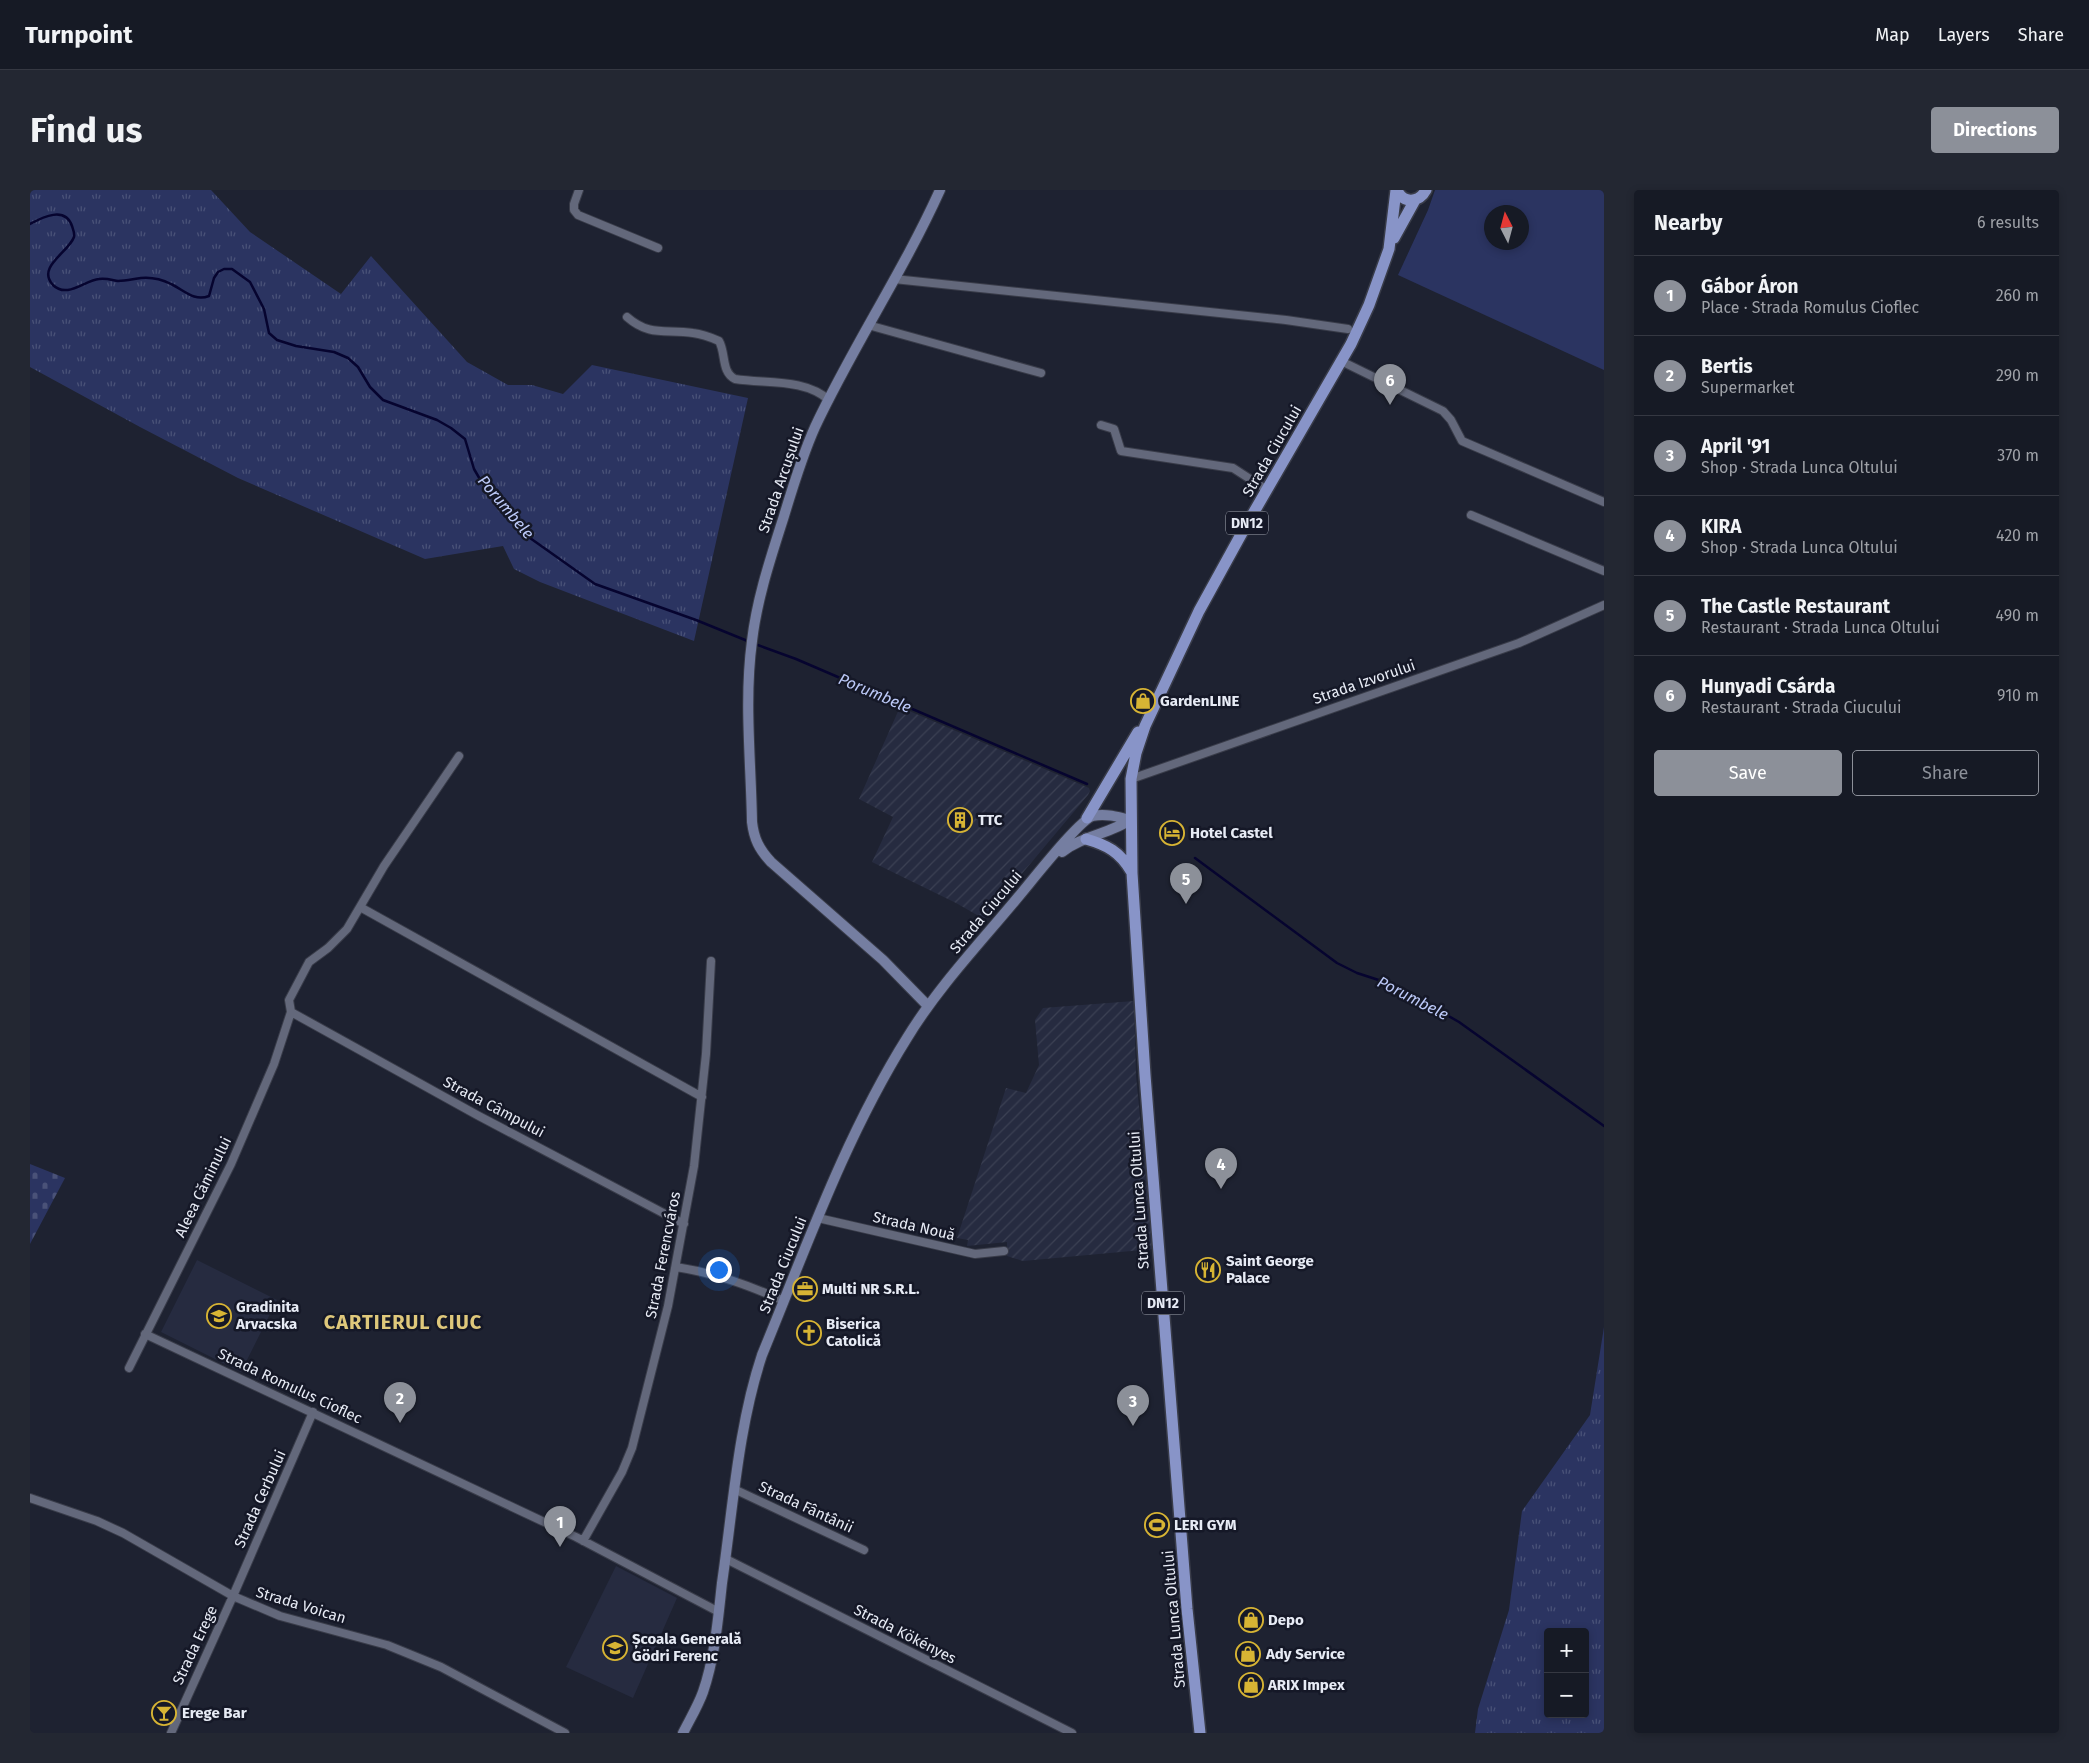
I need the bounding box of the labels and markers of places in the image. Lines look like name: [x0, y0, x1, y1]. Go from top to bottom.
pin: 6: [1374, 364, 1406, 405]
shop icon: GardenLINE: [1130, 688, 1156, 714]
place label: GardenLINE: [1160, 692, 1239, 710]
building icon: TTC: [947, 807, 973, 833]
place label: TTC: [978, 811, 1003, 829]
hotel icon: Hotel Castel: [1159, 820, 1185, 846]
place label: Hotel Castel: [1190, 824, 1273, 842]
pin: 5: [1170, 863, 1202, 904]
pin: 4: [1205, 1148, 1237, 1189]
place label: Saint George Palace: [1226, 1252, 1314, 1287]
restaurant icon: Saint George Palace: [1195, 1257, 1221, 1283]
office icon: Multi NR S.R.L.: [792, 1276, 818, 1302]
place label: Multi NR S.R.L.: [822, 1280, 920, 1298]
place label: Gradinita Arvacska: [235, 1298, 299, 1333]
school or university icon: Gradinita Arvacska: [206, 1303, 232, 1329]
place label: Biserica Catolică: [826, 1315, 881, 1350]
church icon: Biserica Catolică: [796, 1320, 822, 1346]
pin: 2: [384, 1382, 416, 1423]
pin: 3: [1117, 1385, 1149, 1426]
pin: 1: [544, 1506, 576, 1547]
sports icon: LERI GYM: [1144, 1512, 1170, 1538]
place label: LERI GYM: [1174, 1516, 1237, 1534]
shop icon: Depo: [1238, 1607, 1264, 1633]
place label: Depo: [1268, 1611, 1304, 1629]
place label: Școala Generală Gödri Ferenc: [632, 1630, 741, 1665]
school or university icon: Școala Generală Gödri Ferenc: [602, 1635, 628, 1661]
shop icon: Ady Service: [1235, 1641, 1261, 1667]
place label: Ady Service: [1265, 1645, 1345, 1663]
shop icon: ARIX Impex: [1238, 1672, 1264, 1698]
place label: ARIX Impex: [1267, 1676, 1345, 1694]
bar icon: Erege Bar: [151, 1700, 177, 1726]
place label: Erege Bar: [182, 1704, 248, 1722]

